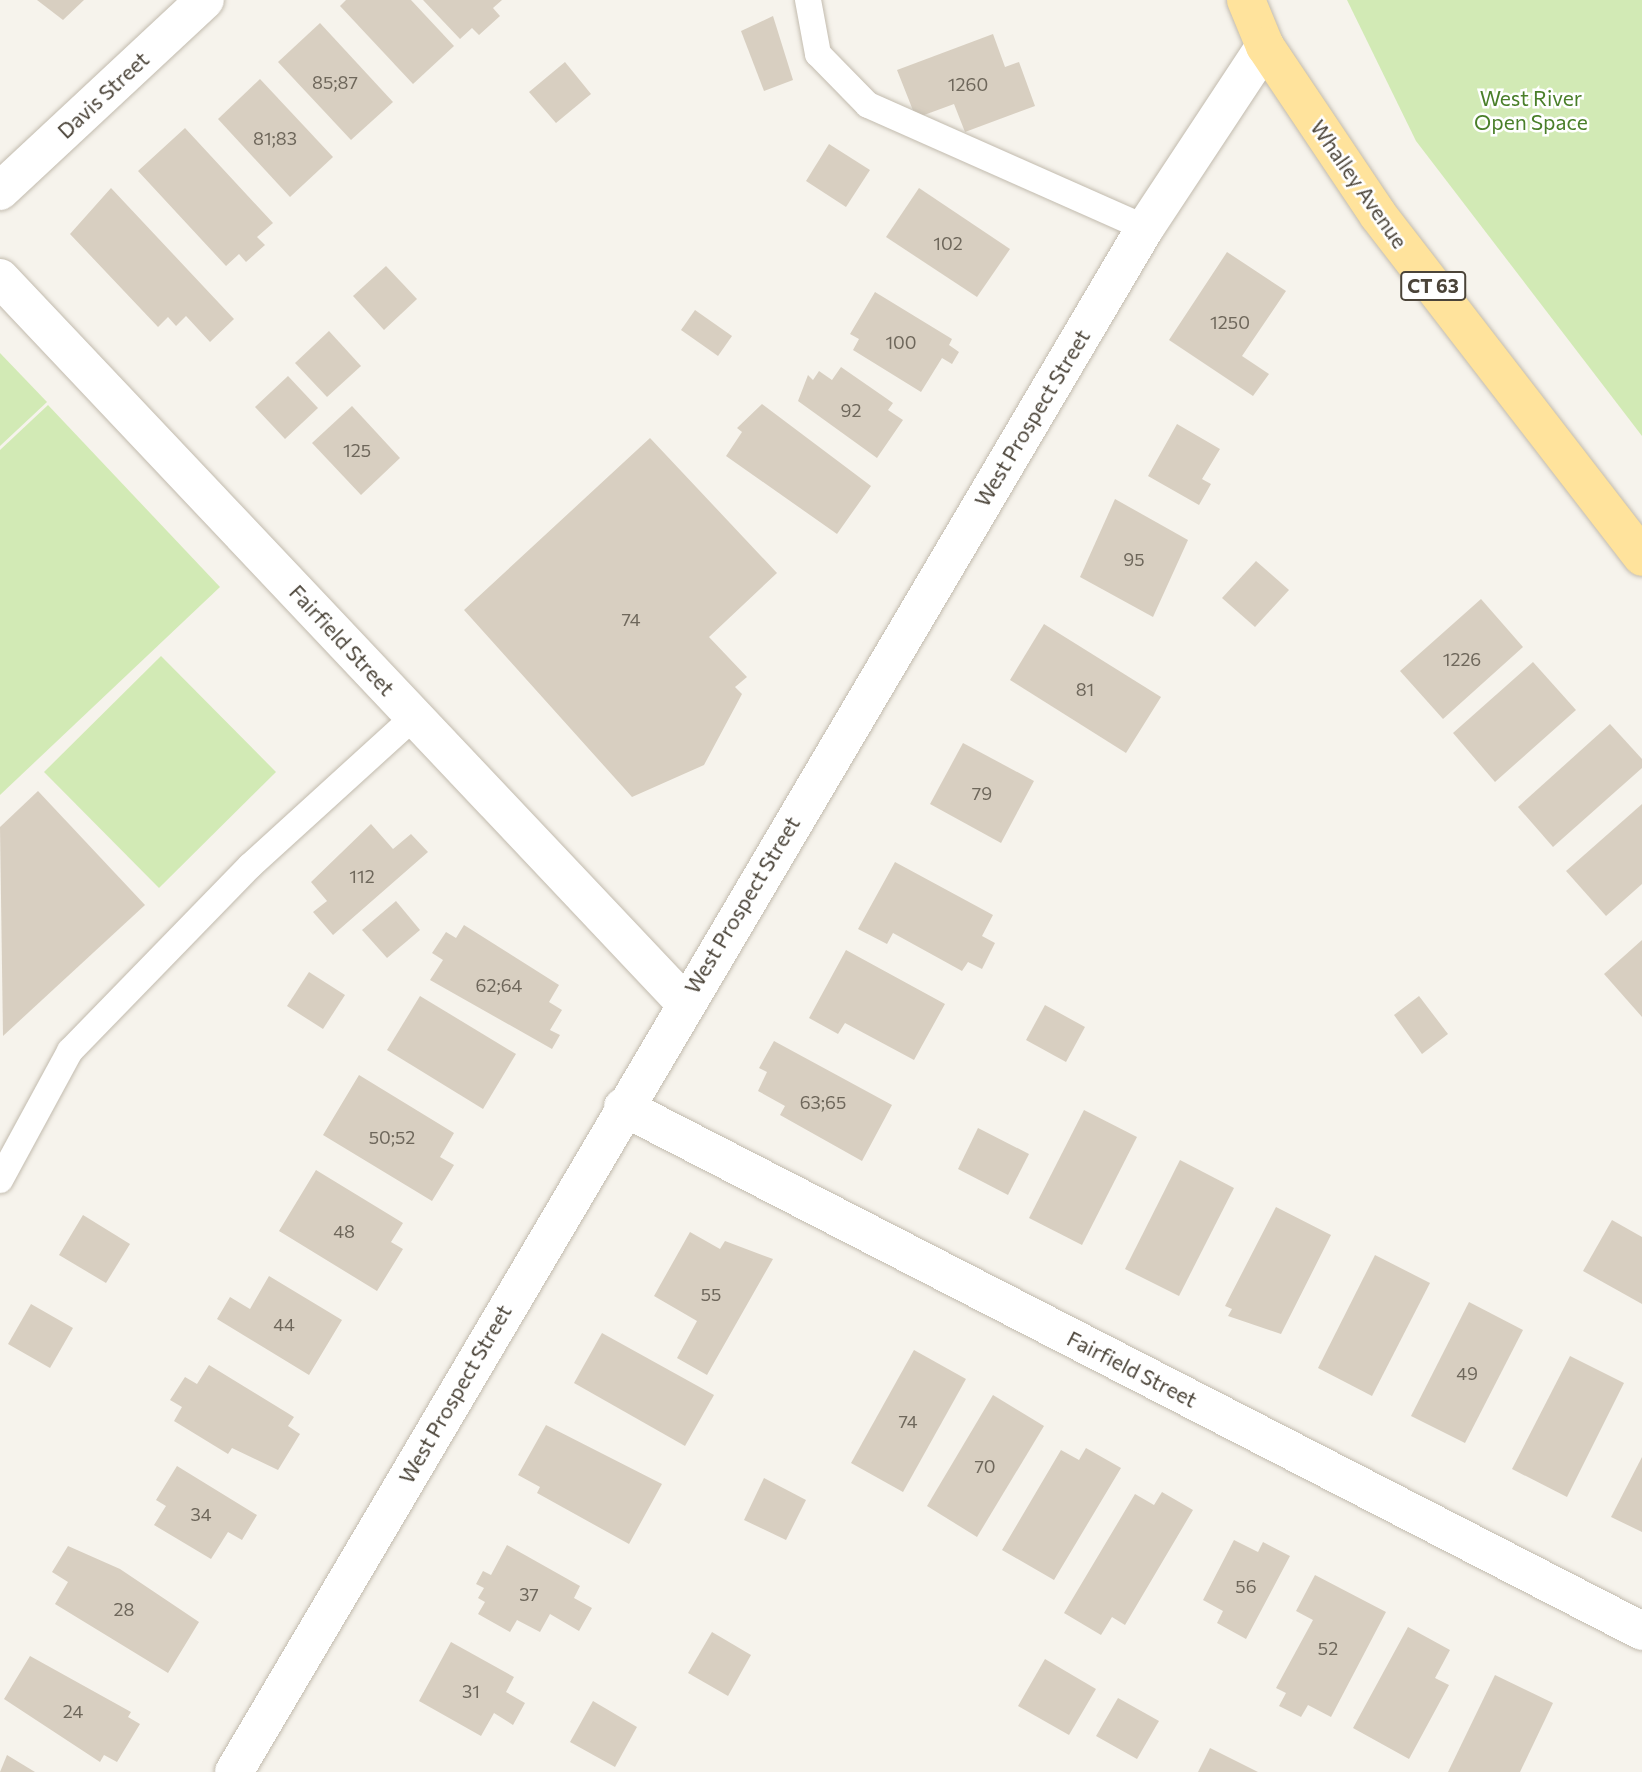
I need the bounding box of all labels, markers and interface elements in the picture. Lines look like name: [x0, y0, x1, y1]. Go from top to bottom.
street label: Davis Street: [52, 46, 154, 144]
house number: 85;87: [312, 71, 358, 93]
house number: 1260: [948, 73, 988, 95]
park label: West River Open Space: [1474, 85, 1588, 135]
street label: Whalley Avenue: [1305, 115, 1413, 253]
house number: 81;83: [253, 127, 297, 149]
house number: 102: [933, 232, 963, 254]
road number: CT 63: [1400, 270, 1466, 302]
house number: 1250: [1210, 311, 1250, 333]
street label: West Prospect Street: [969, 325, 1095, 511]
house number: 100: [885, 331, 917, 353]
house number: 92: [841, 399, 861, 421]
house number: 125: [343, 439, 371, 461]
house number: 95: [1123, 548, 1145, 570]
street label: Fairfield Street: [284, 579, 400, 701]
house number: 74: [621, 608, 641, 630]
house number: 1226: [1443, 648, 1481, 670]
house number: 81: [1076, 678, 1094, 700]
house number: 79: [972, 782, 992, 804]
street label: West Prospect Street: [679, 812, 805, 998]
house number: 112: [349, 865, 375, 887]
house number: 62;64: [476, 974, 522, 996]
house number: 63;65: [800, 1091, 846, 1113]
house number: 50;52: [369, 1126, 415, 1148]
house number: 48: [333, 1220, 355, 1242]
house number: 55: [701, 1283, 721, 1305]
street label: West Prospect Street: [394, 1300, 516, 1488]
house number: 44: [273, 1313, 295, 1335]
street label: Fairfield Street: [1063, 1326, 1201, 1412]
house number: 49: [1456, 1362, 1478, 1384]
house number: 74: [898, 1410, 918, 1432]
house number: 70: [974, 1455, 996, 1477]
house number: 34: [190, 1503, 212, 1525]
house number: 56: [1235, 1575, 1257, 1597]
house number: 37: [519, 1583, 539, 1605]
house number: 28: [114, 1598, 134, 1620]
house number: 52: [1318, 1637, 1338, 1659]
house number: 31: [462, 1680, 480, 1702]
house number: 24: [63, 1700, 83, 1722]

